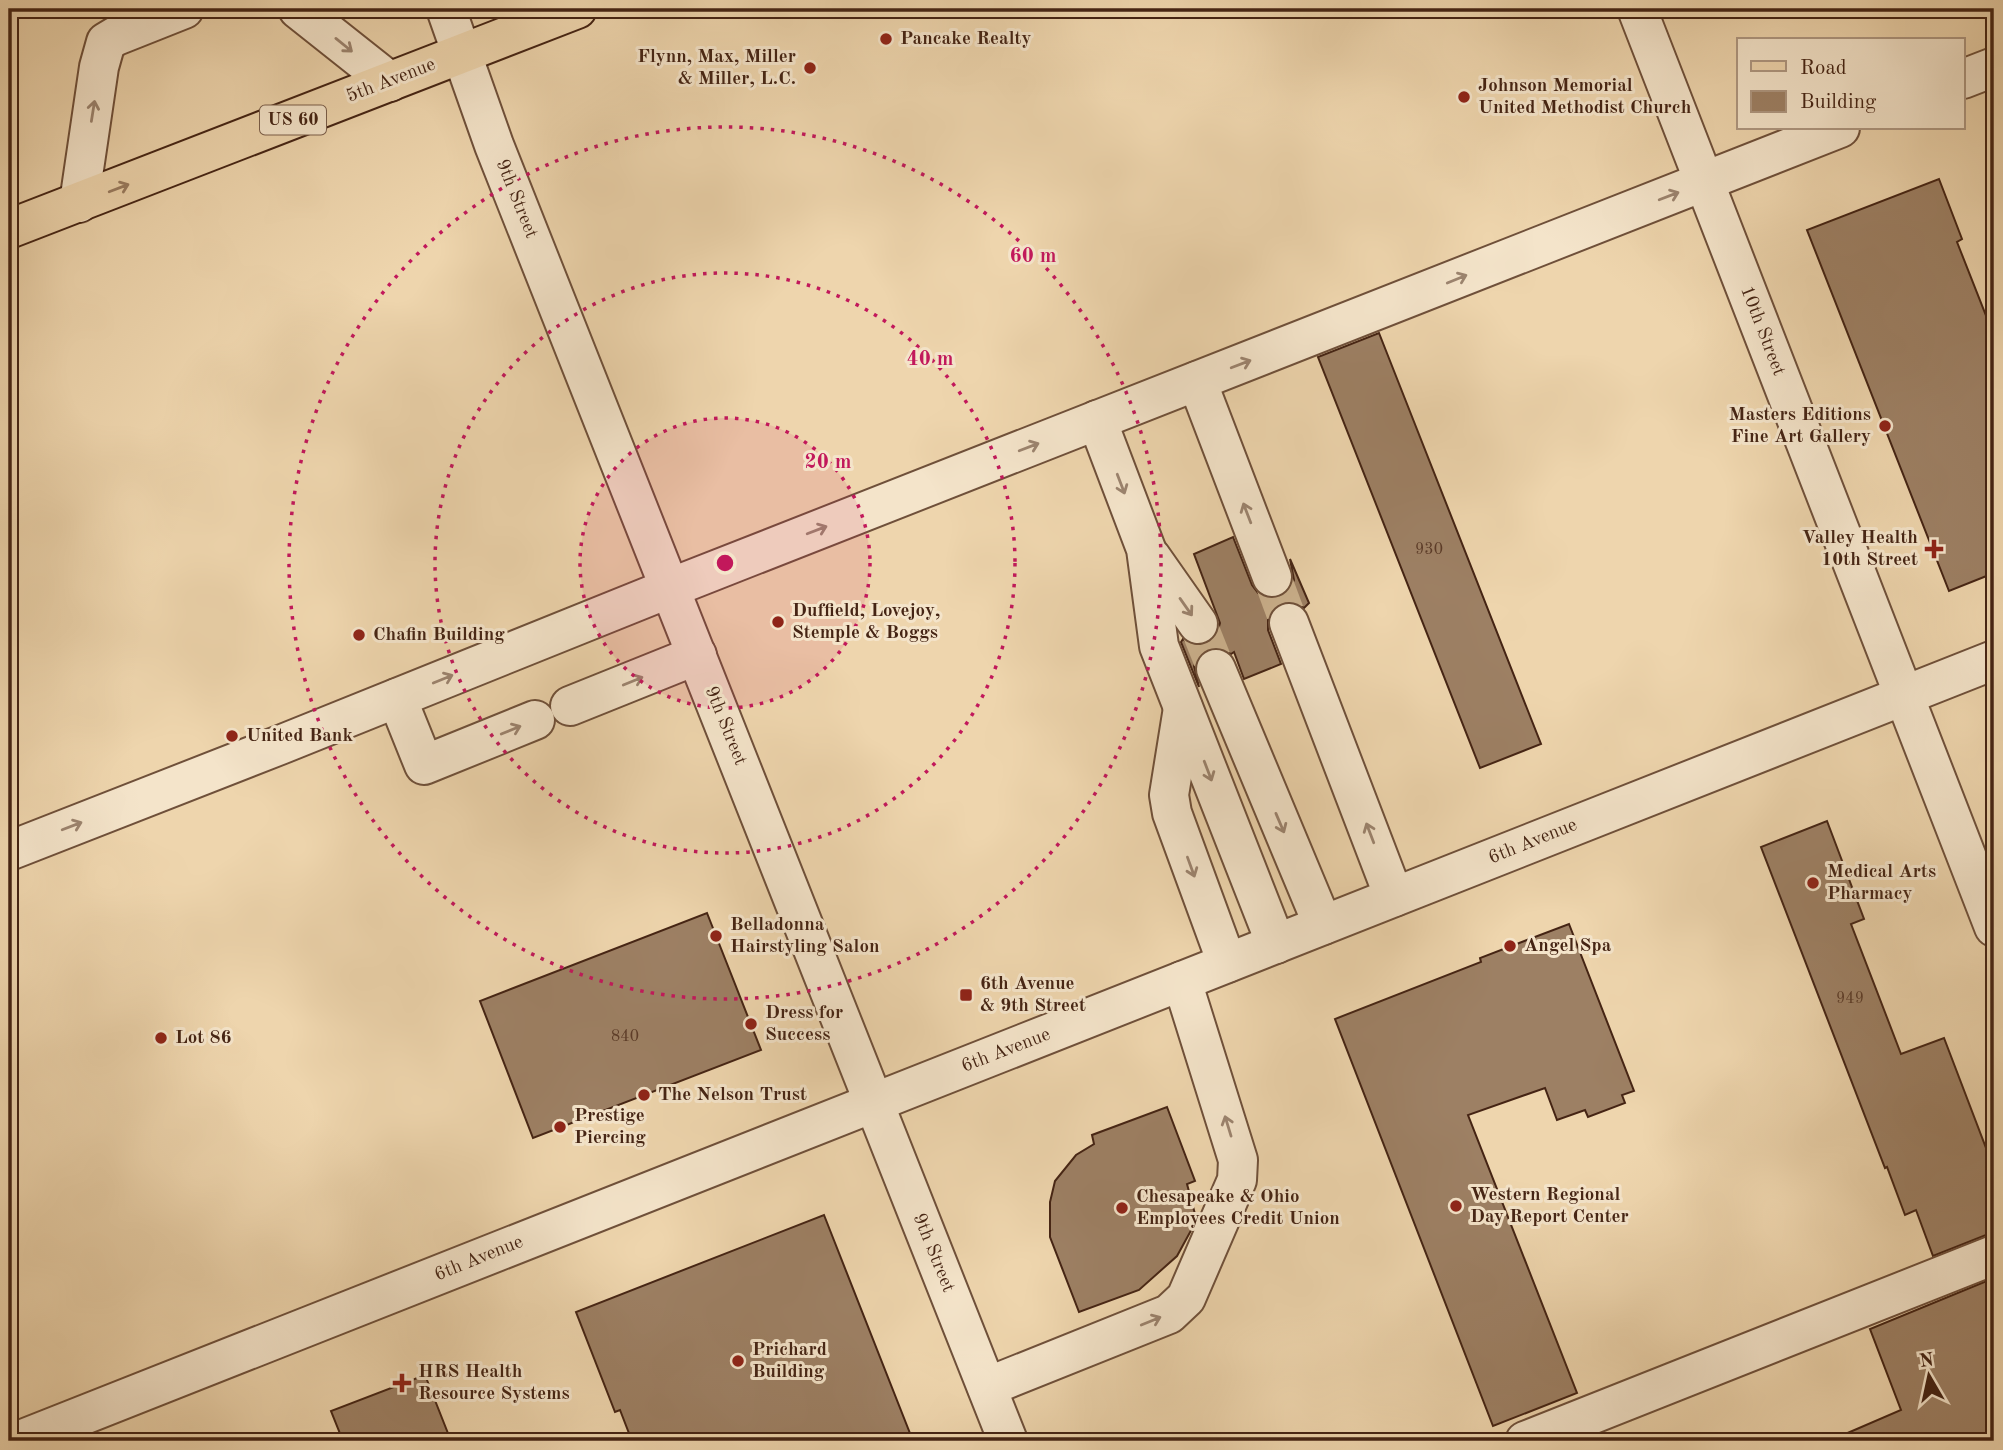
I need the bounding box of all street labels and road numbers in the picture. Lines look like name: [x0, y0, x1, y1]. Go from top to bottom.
street label: 5th Avenue: [344, 55, 438, 107]
road number: US 60: [260, 106, 326, 134]
street label: 9th Street: [492, 157, 540, 241]
street label: 10th Street: [1736, 283, 1788, 379]
street label: 9th Street: [701, 684, 749, 768]
street label: 6th Avenue: [1486, 816, 1580, 868]
street label: 6th Avenue: [959, 1025, 1053, 1077]
street label: 9th Street: [909, 1211, 957, 1295]
street label: 6th Avenue: [432, 1233, 526, 1285]

